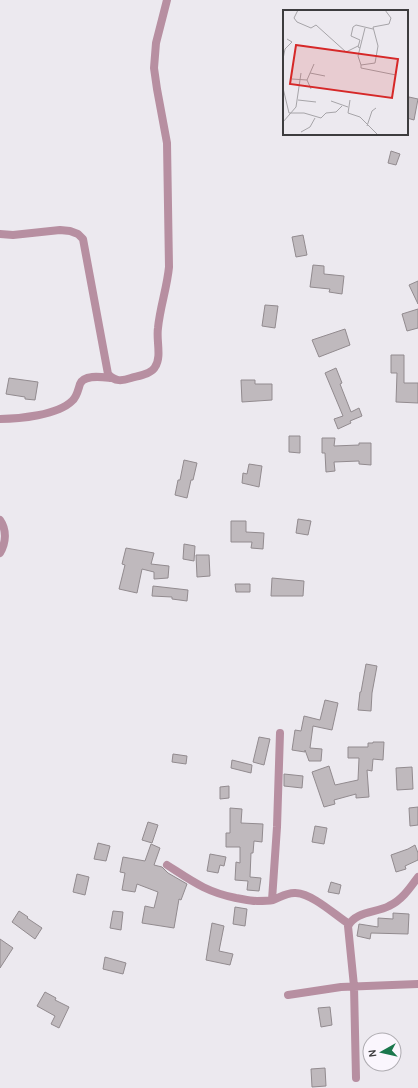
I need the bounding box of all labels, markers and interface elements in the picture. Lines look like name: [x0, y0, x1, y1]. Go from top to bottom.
inset map: [283, 10, 408, 135]
north arrow: [362, 1032, 402, 1072]
text: N: [366, 1049, 380, 1058]

